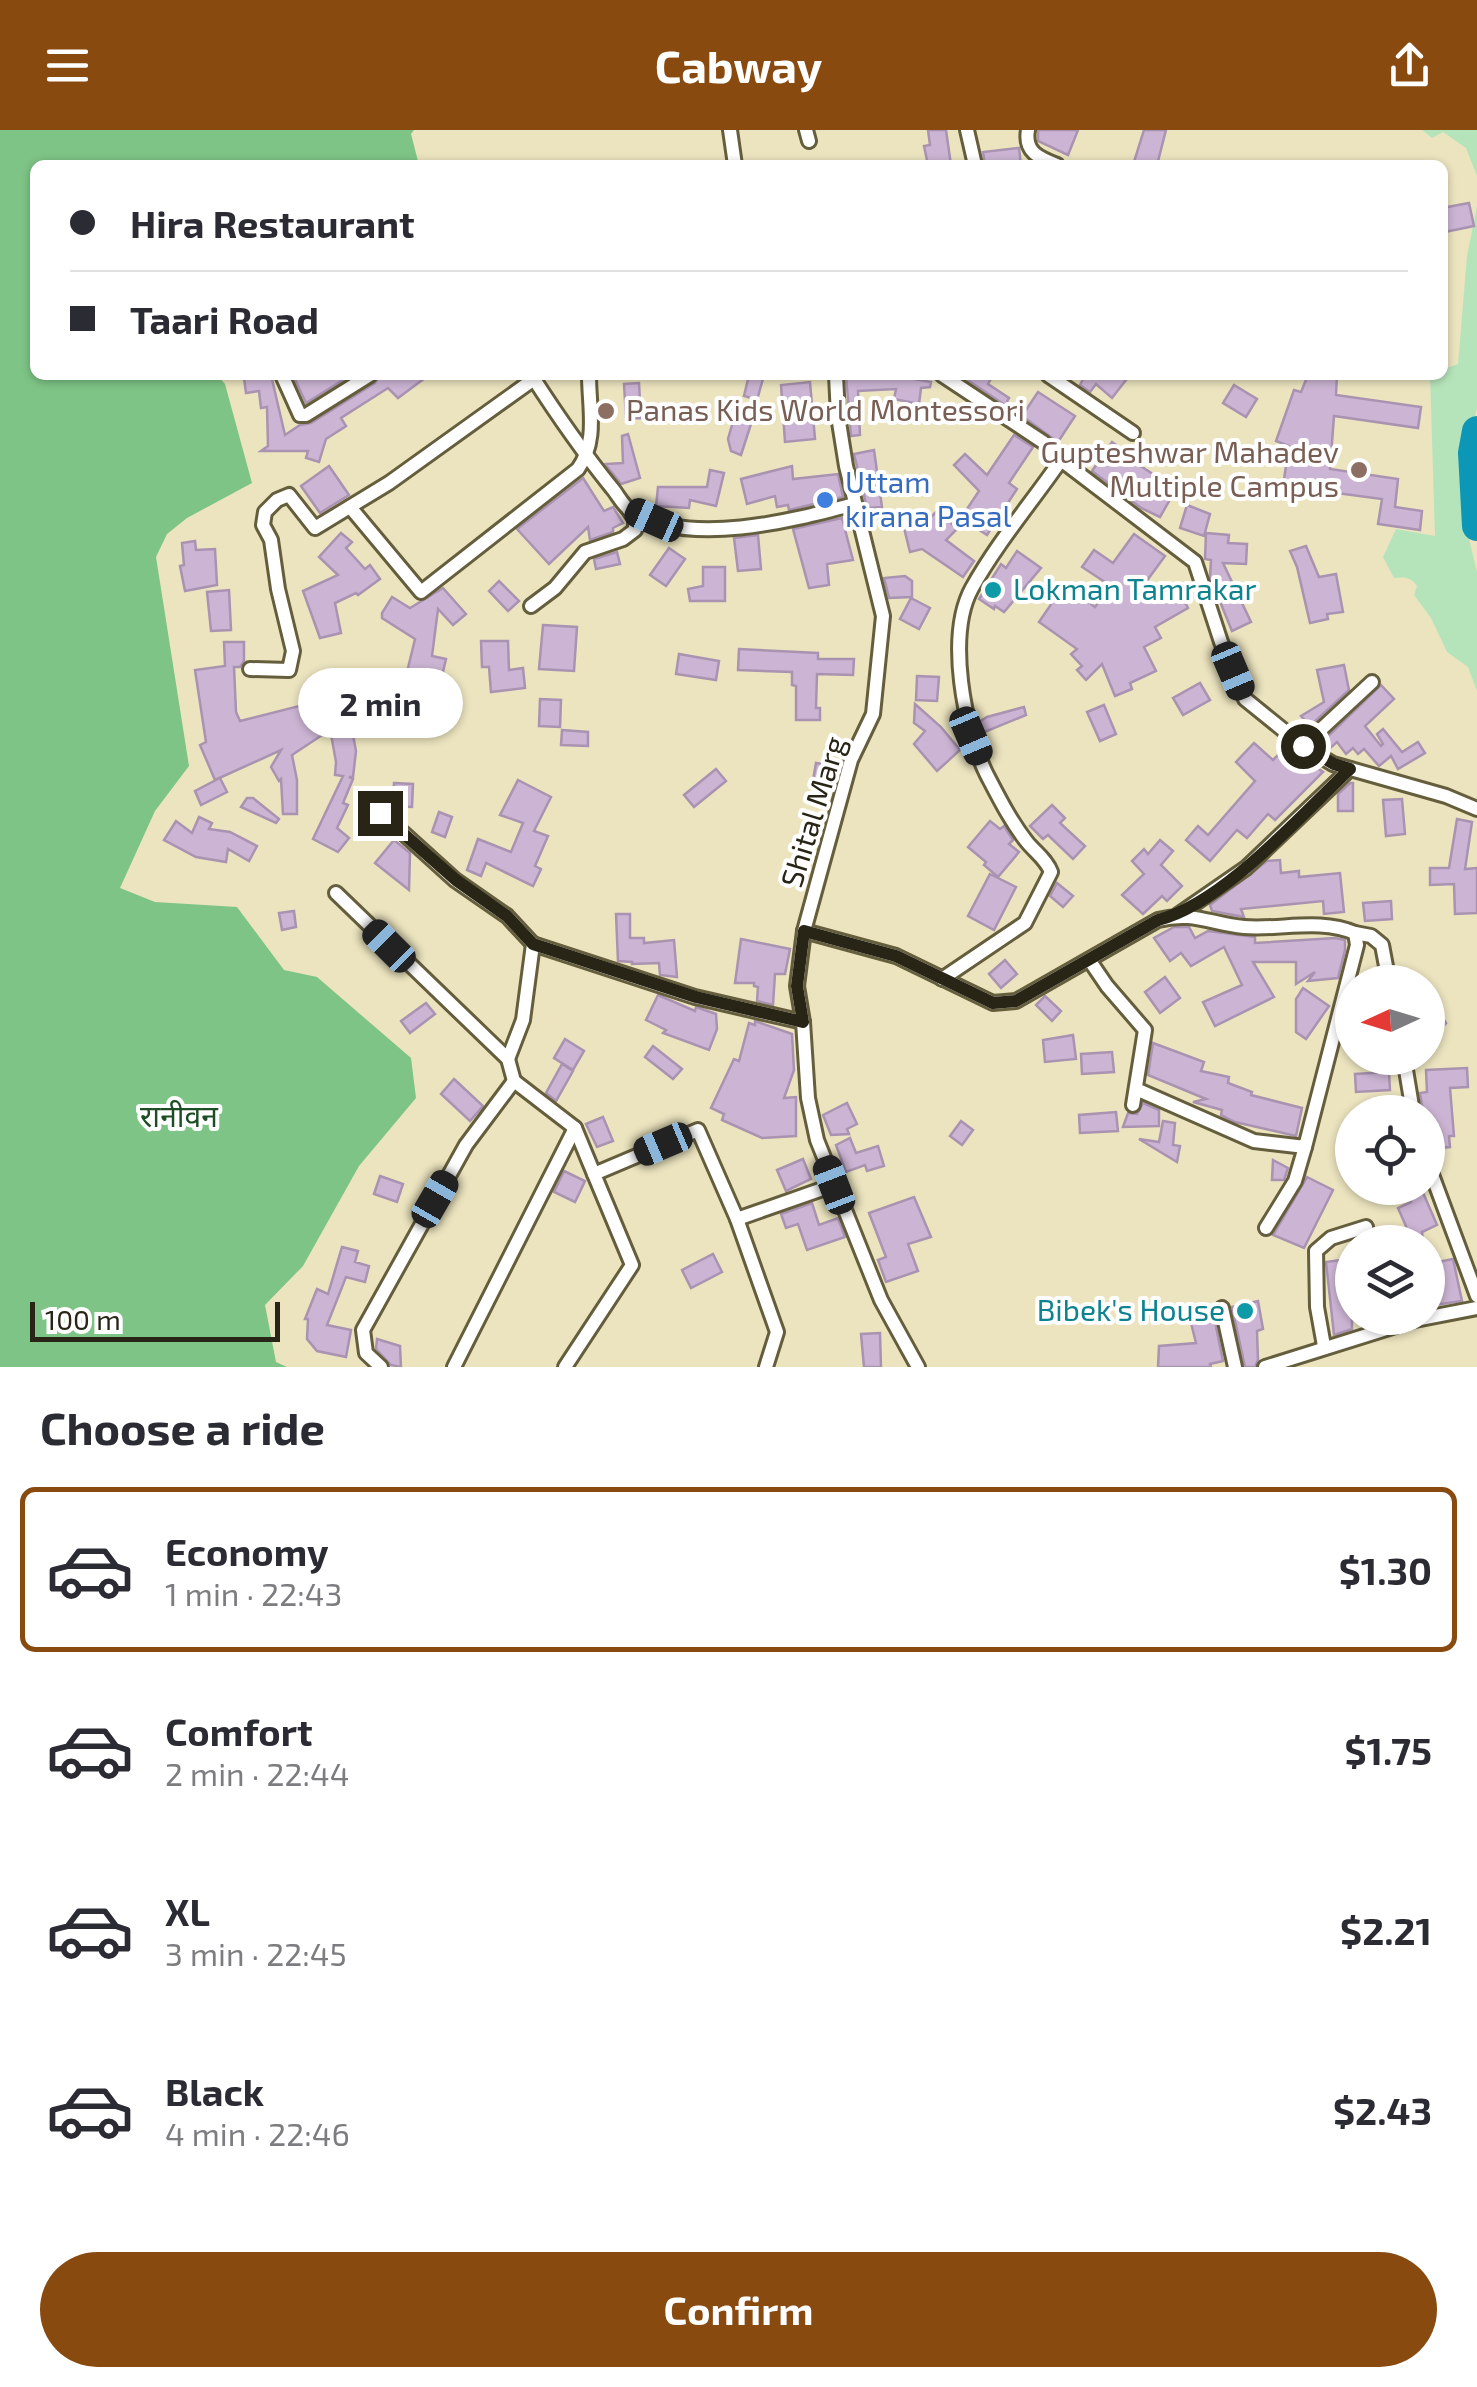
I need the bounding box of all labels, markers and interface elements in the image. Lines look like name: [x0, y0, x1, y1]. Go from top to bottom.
icon: menu: [40, 38, 95, 93]
text: Cabway: [655, 38, 822, 92]
icon: share: [1382, 38, 1437, 93]
text: Hira Restaurant: [130, 200, 415, 246]
text: Taari Road: [130, 296, 319, 342]
place label: Panas Kids World Montessori: [626, 391, 1025, 427]
marker: Panas Kids World Montessori: [595, 400, 617, 422]
place label: Gupteshwar Mahadev Multiple Campus: [1041, 433, 1339, 503]
marker: Gupteshwar Mahadev Multiple Campus: [1348, 459, 1370, 481]
place label: Uttam kirana Pasal: [845, 463, 1012, 533]
marker: Uttam kirana Pasal: [814, 489, 836, 511]
car: [620, 494, 688, 546]
place label: Lokman Tamrakar: [1013, 570, 1256, 606]
marker: Lokman Tamrakar: [982, 579, 1004, 601]
car: [1207, 638, 1259, 704]
callout: 2 min: [298, 668, 462, 738]
text: 2 min: [340, 684, 421, 722]
car: [945, 703, 997, 769]
route start: [1281, 724, 1326, 769]
street label: Shital Marg: [772, 731, 852, 891]
route end: [358, 791, 403, 836]
car: [357, 914, 421, 978]
north arrow: [1335, 965, 1445, 1075]
map controls: [1335, 965, 1445, 1335]
button: locate: [1335, 1095, 1445, 1205]
park label: रानीवन: [140, 1097, 219, 1133]
car: [630, 1118, 696, 1170]
car: [809, 1152, 859, 1218]
car: [407, 1166, 463, 1232]
button: layers: [1335, 1225, 1445, 1335]
place label: Bibek's House: [1037, 1291, 1225, 1327]
scale bar: [30, 1297, 280, 1342]
marker: Bibek's House: [1234, 1300, 1256, 1322]
text: 100 m: [45, 1302, 121, 1336]
text: Choose a ride: [40, 1400, 325, 1454]
icon: car: [45, 1525, 135, 1615]
text: Economy: [165, 1528, 329, 1574]
text: $1.30: [1339, 1547, 1432, 1593]
text: 1 min · 22:43: [165, 1574, 342, 1612]
icon: car: [45, 1705, 135, 1795]
text: Comfort: [165, 1708, 313, 1754]
text: $1.75: [1344, 1727, 1432, 1773]
text: 2 min · 22:44: [165, 1754, 349, 1792]
icon: car: [45, 1885, 135, 1975]
text: XL: [165, 1888, 210, 1934]
text: $2.21: [1340, 1907, 1432, 1953]
text: 3 min · 22:45: [165, 1934, 347, 1972]
icon: car: [45, 2065, 135, 2155]
text: Black: [165, 2068, 264, 2114]
text: $2.43: [1333, 2087, 1432, 2133]
text: 4 min · 22:46: [165, 2114, 350, 2152]
button: Confirm: [40, 2252, 1437, 2367]

